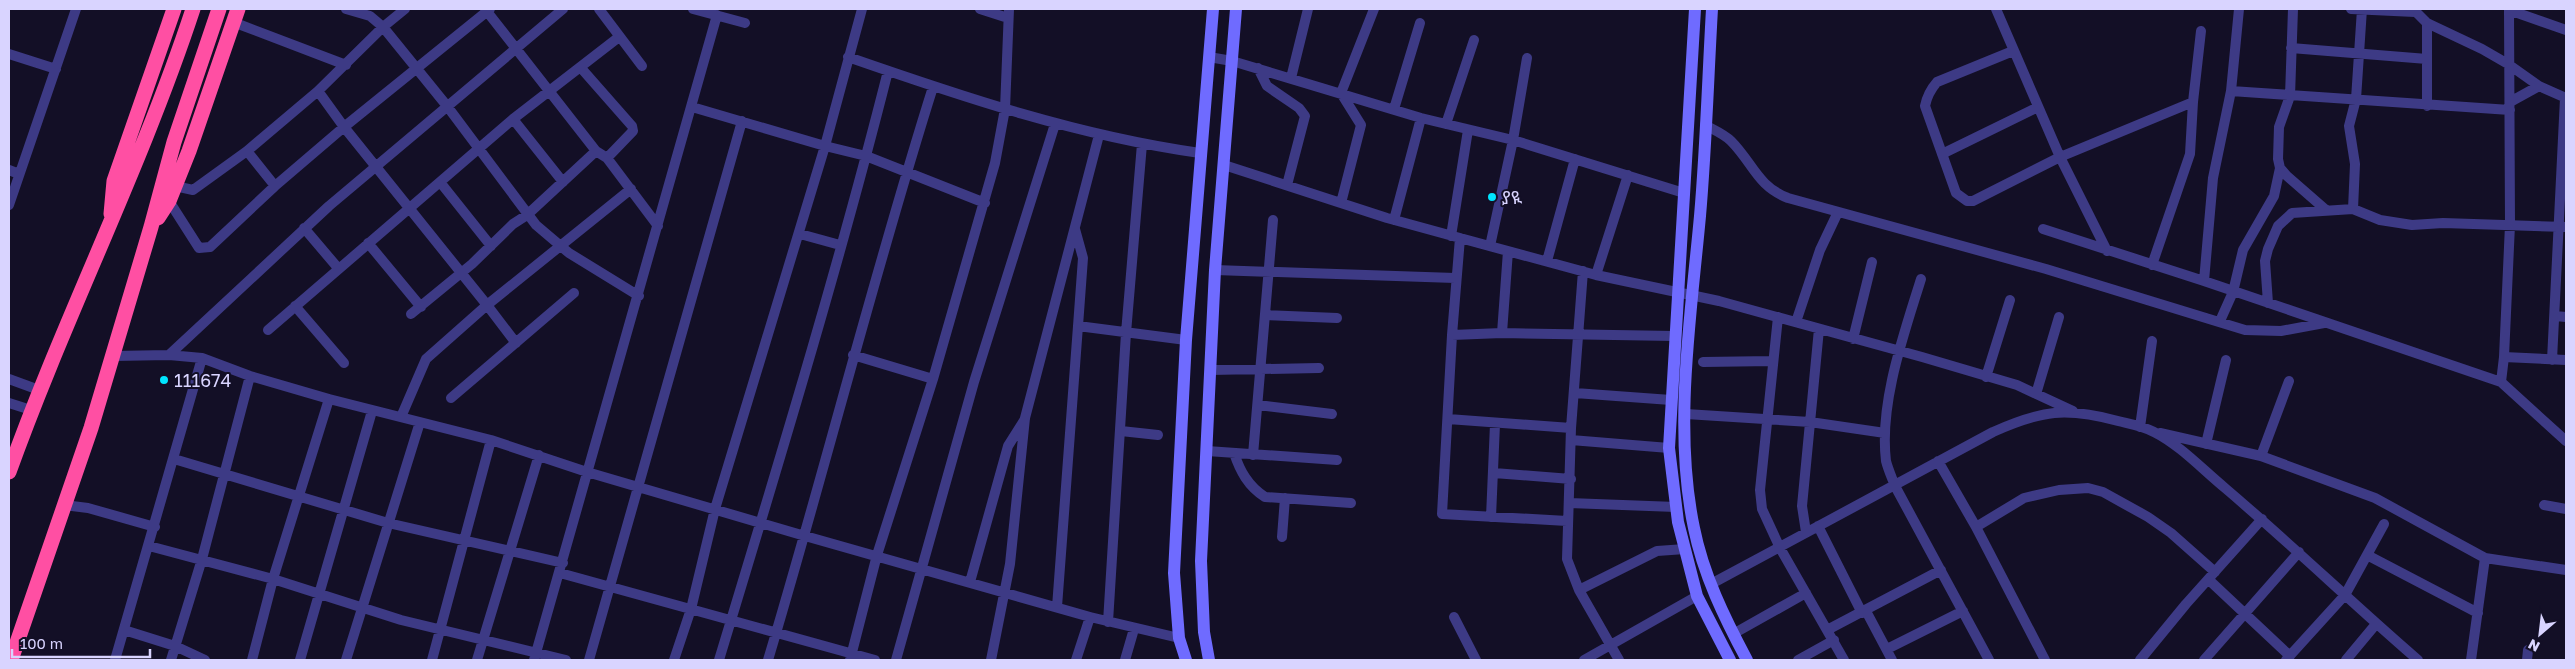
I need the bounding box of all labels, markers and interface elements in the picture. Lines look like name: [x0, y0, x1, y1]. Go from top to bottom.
place label: ያዪ: [1502, 186, 1523, 208]
marker: ያዪ: [1486, 191, 1498, 203]
place label: 111674: [174, 369, 232, 391]
marker: 111674: [158, 374, 170, 386]
north arrow: [2515, 609, 2565, 659]
scale bar: [12, 626, 150, 658]
text: 100 m: [20, 634, 63, 652]
text: N: [2525, 636, 2542, 656]

